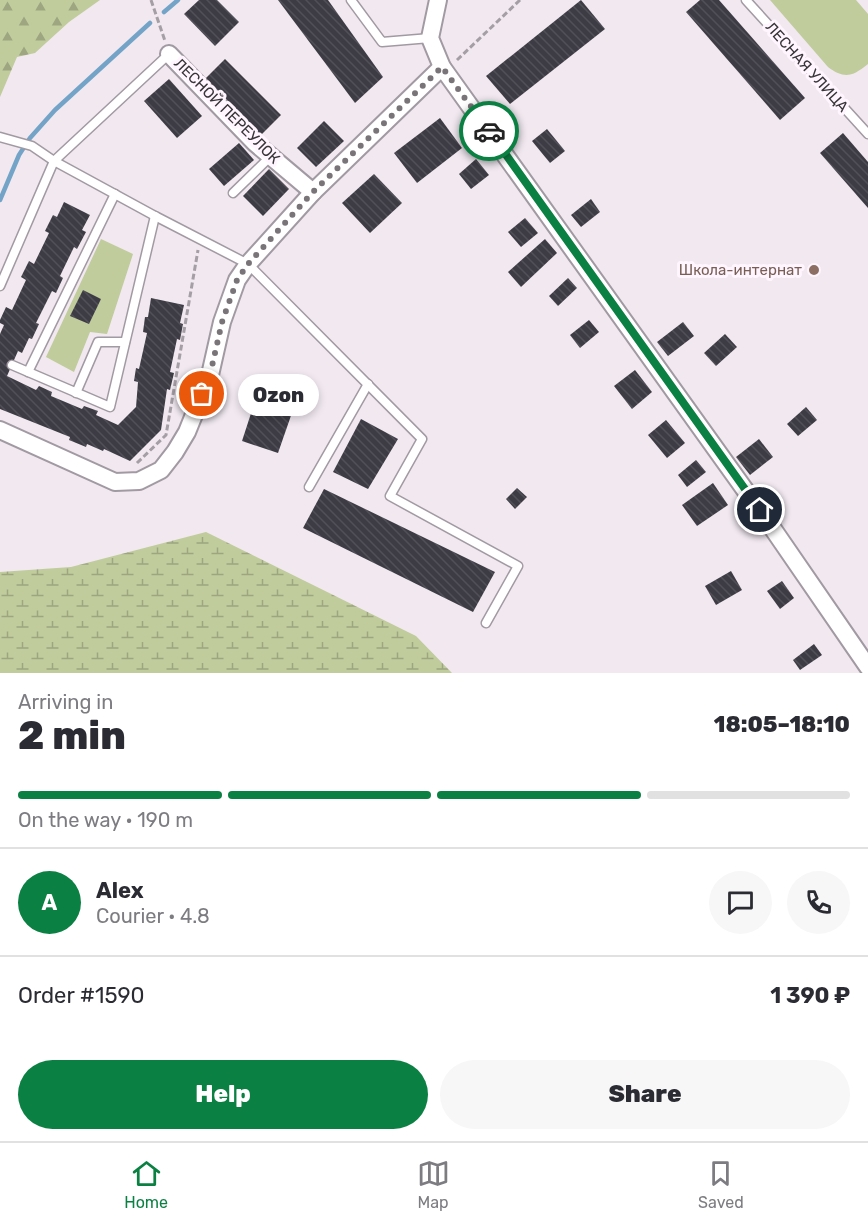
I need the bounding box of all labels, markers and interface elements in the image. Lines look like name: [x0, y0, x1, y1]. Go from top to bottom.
street label: ЛЕСНАЯ УЛИЦА: [762, 18, 852, 116]
street label: ЛЕСНОЙ ПЕРЕУЛОК: [170, 54, 284, 168]
courier: [459, 101, 519, 161]
icon: car: [473, 115, 506, 148]
place label: Школа-интернат: [679, 261, 802, 279]
marker: Школа-интернат: [807, 263, 821, 277]
pin: [176, 368, 227, 419]
callout: Ozon: [238, 373, 319, 415]
icon: bag: [185, 377, 218, 410]
text: Ozon: [253, 383, 304, 407]
pin: [734, 484, 785, 535]
icon: home: [743, 493, 776, 526]
text: Arriving in: [18, 690, 113, 714]
text: 18:05–18:10: [714, 711, 850, 738]
text: 2 min: [18, 713, 126, 759]
text: On the way · 190 m: [18, 808, 193, 832]
button: chat: [709, 871, 772, 934]
button: phone: [787, 871, 850, 934]
text: Alex: [96, 877, 144, 904]
text: A: [42, 889, 57, 916]
text: Courier · 4.8: [96, 904, 210, 928]
text: Order #1590: [18, 982, 145, 1009]
text: 1 390 ₽: [770, 982, 850, 1009]
button: Help: [18, 1060, 428, 1129]
button: Share: [440, 1060, 850, 1129]
tab: Home: [124, 1157, 168, 1212]
tab: Map: [417, 1157, 450, 1212]
tab: Saved: [698, 1157, 744, 1212]

